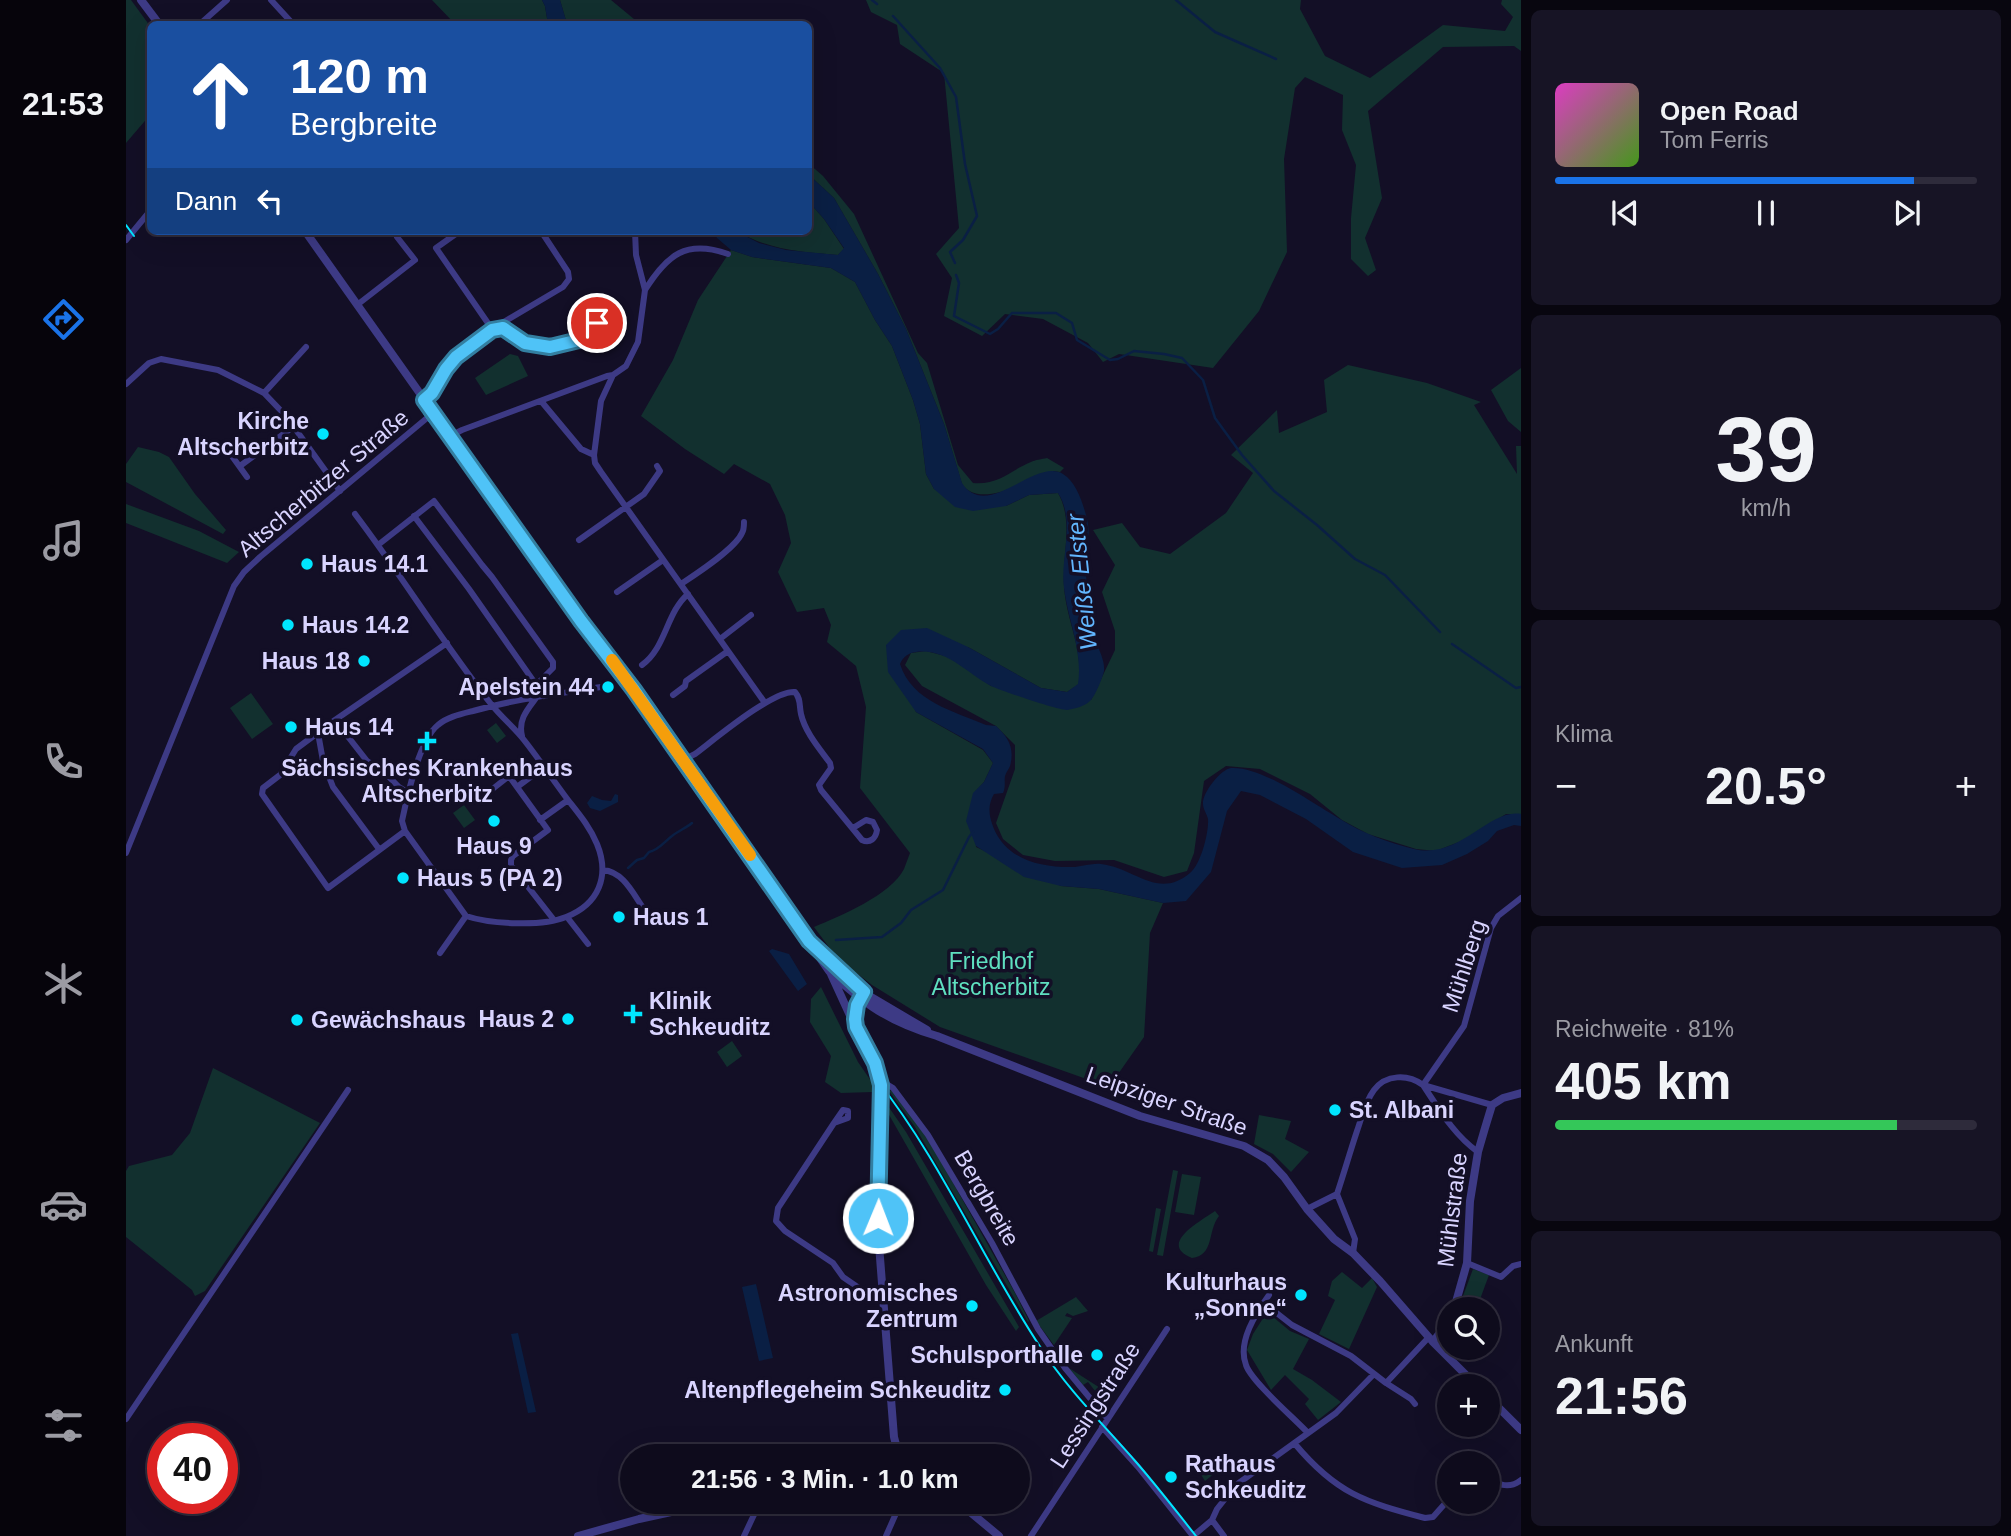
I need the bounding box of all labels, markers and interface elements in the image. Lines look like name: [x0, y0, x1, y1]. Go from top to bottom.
icon: ahead: [175, 49, 266, 140]
text: 120 m: [290, 49, 429, 103]
text: 21:53: [22, 86, 104, 122]
text: Open Road: [1660, 96, 1799, 126]
text: Bergbreite: [290, 106, 438, 142]
text: Tom Ferris: [1660, 127, 1769, 153]
icon: left: [251, 182, 289, 220]
text: Dann: [175, 186, 237, 216]
icon: previous: [1606, 194, 1644, 232]
icon: pause: [1747, 194, 1785, 232]
icon: next: [1888, 194, 1926, 232]
pin: [567, 293, 627, 353]
icon: directions: [39, 295, 88, 344]
icon: arrive: [578, 304, 616, 342]
text: 39: [1715, 399, 1817, 500]
street label: Altscherbitzer Straße: [232, 404, 414, 562]
place label: Kirche Altscherbitz: [177, 408, 309, 460]
marker: Kirche Altscherbitz: [315, 426, 331, 442]
text: km/h: [1741, 495, 1791, 521]
water label: Weiße Elster: [1061, 512, 1102, 652]
icon: music: [39, 516, 88, 565]
place label: Haus 14.1: [321, 551, 429, 577]
marker: Haus 14.1: [299, 556, 315, 572]
place label: Haus 14.2: [302, 612, 409, 638]
marker: Haus 14.2: [280, 617, 296, 633]
place label: Haus 18: [262, 648, 350, 674]
marker: Haus 18: [356, 653, 372, 669]
place label: Apelstein 44: [459, 674, 594, 700]
marker: Apelstein 44: [600, 679, 616, 695]
place label: Haus 14: [305, 714, 393, 740]
marker: Haus 14: [283, 719, 299, 735]
text: Klima: [1555, 721, 1613, 747]
marker: Sächsisches Krankenhaus Altscherbitz: [417, 731, 437, 751]
icon: phone: [39, 737, 88, 786]
place label: Sächsisches Krankenhaus Altscherbitz: [281, 755, 573, 807]
text: 20.5°: [1705, 757, 1827, 815]
text: −: [1555, 765, 1577, 807]
text: +: [1955, 765, 1977, 807]
marker: Haus 9: [486, 813, 502, 829]
place label: Haus 9: [456, 833, 532, 859]
place label: Haus 5 (PA 2): [417, 865, 563, 891]
marker: Haus 5 (PA 2): [395, 870, 411, 886]
place label: Haus 1: [633, 904, 709, 930]
marker: Haus 1: [611, 909, 627, 925]
street label: Mühlberg: [1437, 916, 1491, 1016]
park label: Friedhof Altscherbitz: [932, 948, 1050, 1000]
icon: climate: [39, 959, 88, 1008]
place label: Klinik Schkeuditz: [649, 988, 770, 1040]
marker: Klinik Schkeuditz: [623, 1004, 643, 1024]
place label: Haus 2: [479, 1006, 554, 1032]
place label: Gewächshaus: [311, 1007, 466, 1033]
marker: Haus 2: [560, 1011, 576, 1027]
marker: Gewächshaus: [289, 1012, 305, 1028]
text: Reichweite · 81%: [1555, 1016, 1734, 1042]
text: 405 km: [1555, 1052, 1731, 1110]
street label: Leipziger Straße: [1083, 1061, 1251, 1141]
place label: St. Albani: [1349, 1097, 1454, 1123]
marker: St. Albani: [1327, 1102, 1343, 1118]
street label: Bergbreite: [949, 1146, 1025, 1250]
street label: Mühlstraße: [1432, 1151, 1472, 1269]
icon: car: [39, 1180, 88, 1229]
position arrow: [841, 1181, 915, 1255]
place label: Kulturhaus „Sonne“: [1166, 1269, 1287, 1321]
place label: Astronomisches Zentrum: [778, 1280, 958, 1332]
marker: Kulturhaus „Sonne“: [1293, 1287, 1309, 1303]
map controls: [1437, 1297, 1500, 1514]
button: search: [1437, 1297, 1500, 1360]
marker: Astronomisches Zentrum: [964, 1298, 980, 1314]
text: Ankunft: [1555, 1331, 1633, 1357]
street label: Lessingstraße: [1045, 1337, 1145, 1473]
place label: Schulsporthalle: [910, 1342, 1083, 1368]
marker: Schulsporthalle: [1089, 1347, 1105, 1363]
text: 21:56: [1555, 1367, 1688, 1425]
button: +: [1437, 1374, 1500, 1437]
place label: Altenpflegeheim Schkeuditz: [684, 1377, 991, 1403]
marker: Altenpflegeheim Schkeuditz: [997, 1382, 1013, 1398]
icon: filters: [39, 1401, 88, 1450]
speed limit sign: 40: [147, 1423, 238, 1514]
place label: Rathaus Schkeuditz: [1185, 1451, 1306, 1503]
button: −: [1437, 1451, 1500, 1514]
text: 21:56 · 3 Min. · 1.0 km: [691, 1464, 959, 1494]
marker: Rathaus Schkeuditz: [1163, 1469, 1179, 1485]

